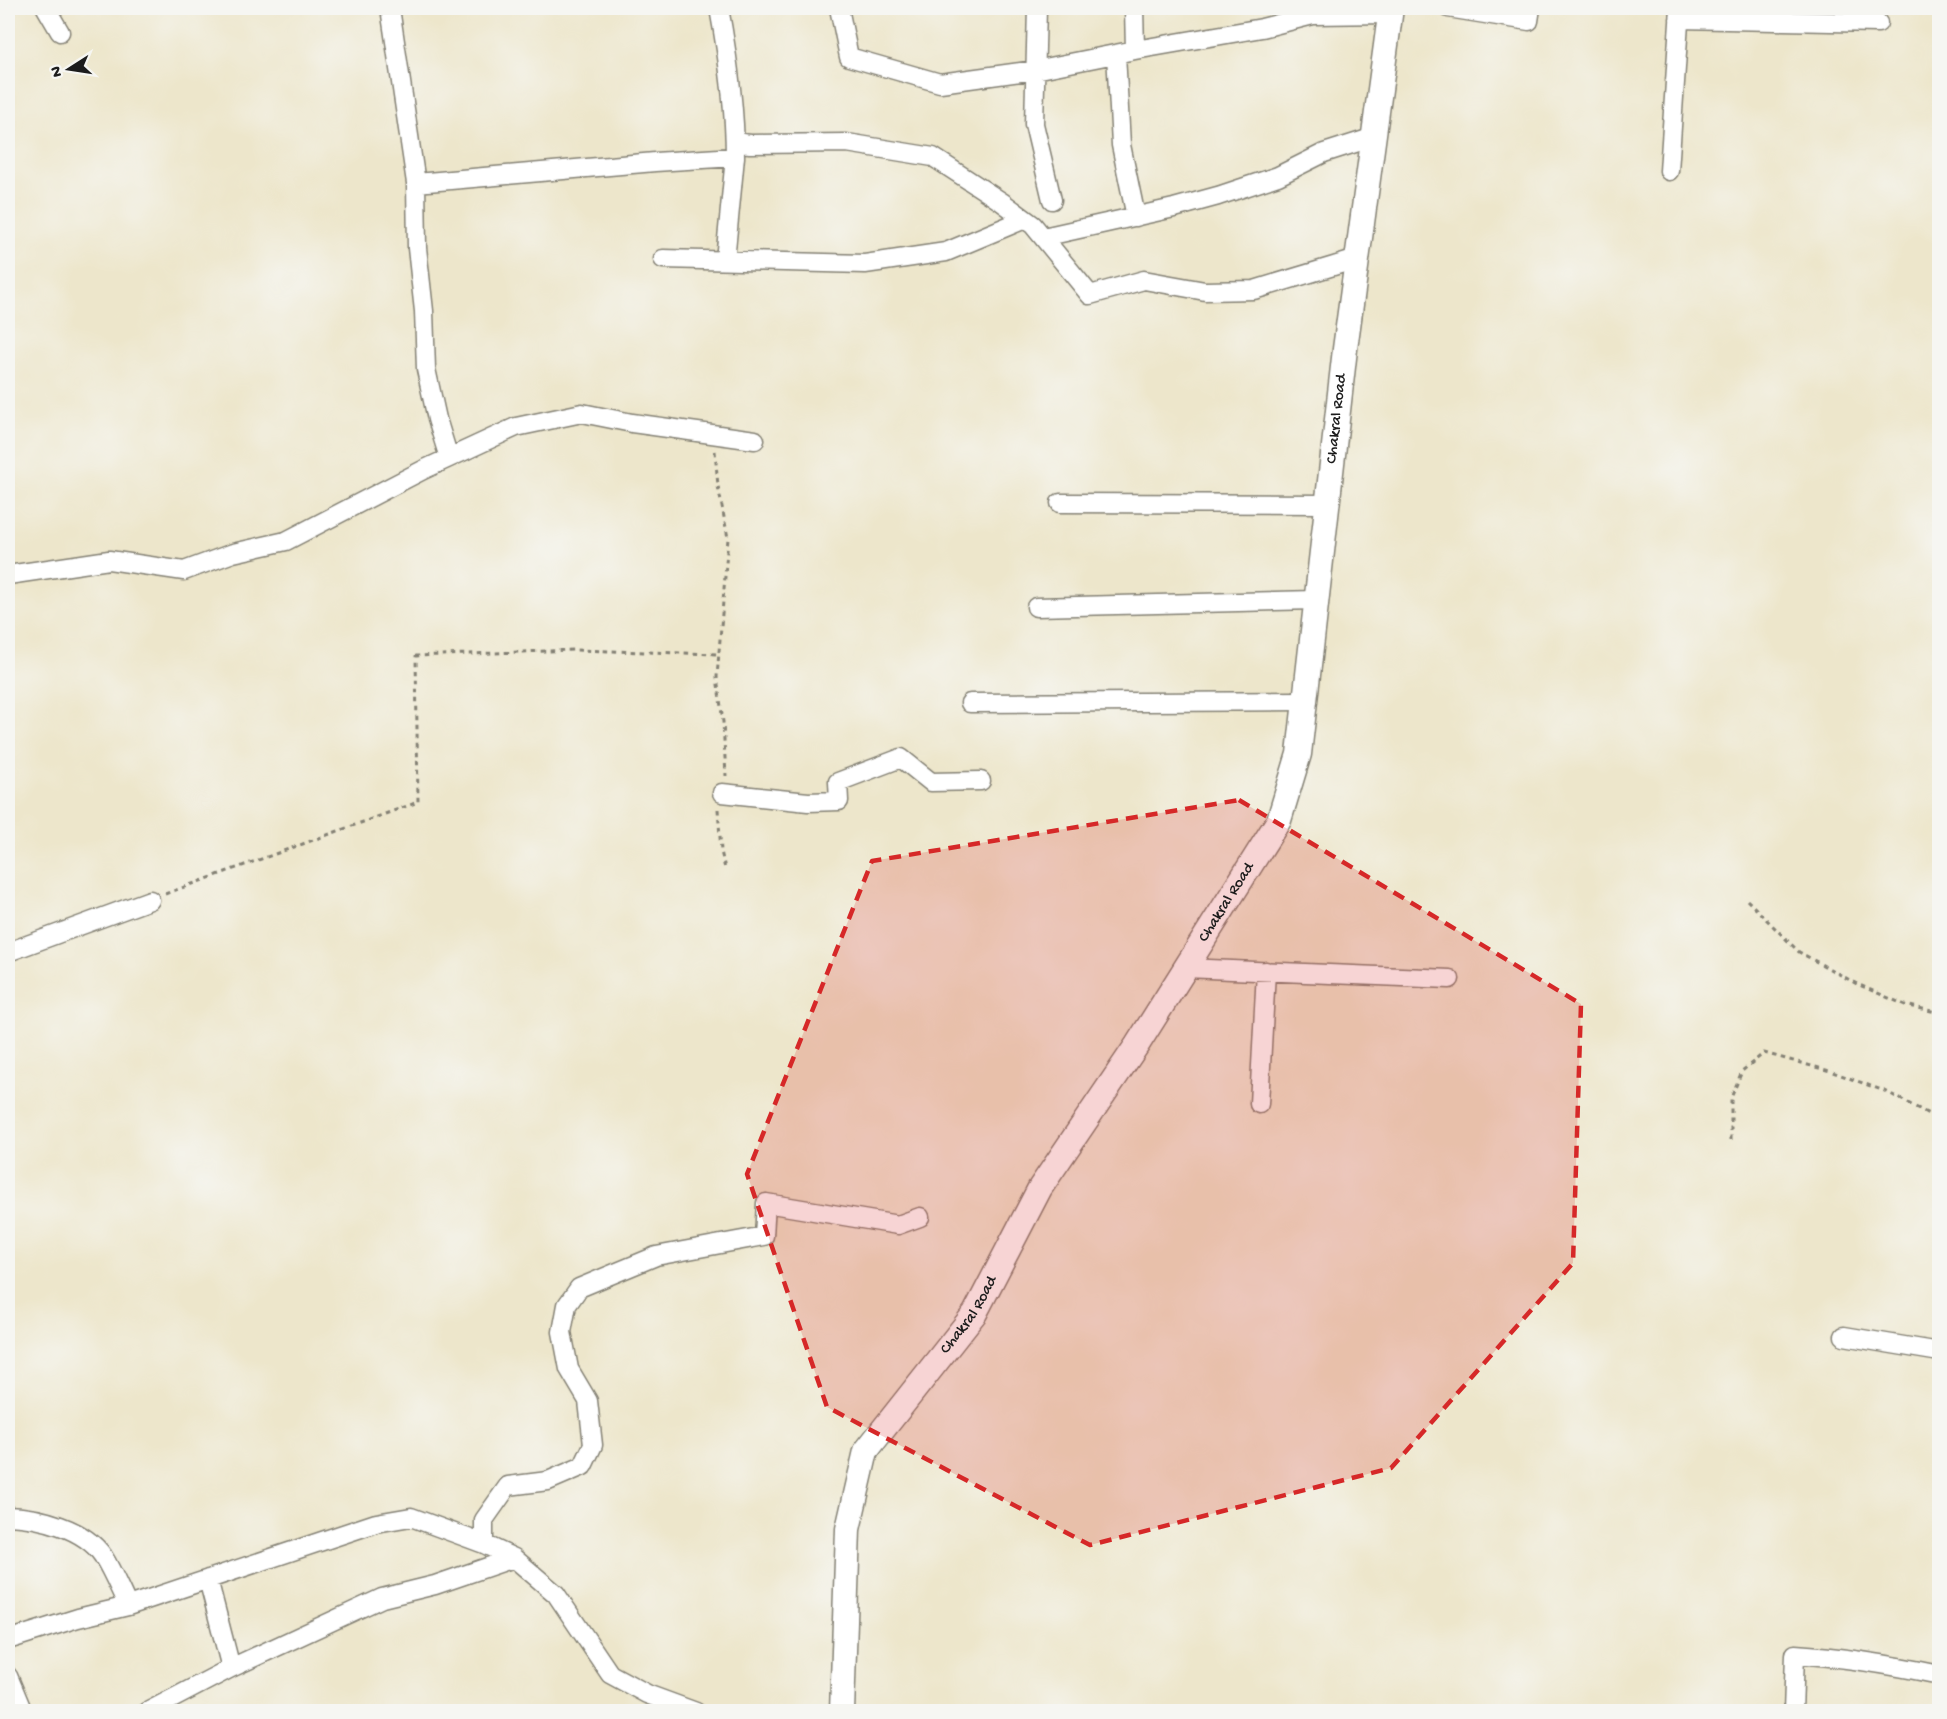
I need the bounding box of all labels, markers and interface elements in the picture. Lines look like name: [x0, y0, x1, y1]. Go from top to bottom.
north arrow: [39, 39, 99, 99]
text: N: [47, 64, 68, 78]
street label: Chakral Road: [1323, 371, 1352, 465]
street label: Chakral Road: [1195, 858, 1260, 946]
street label: Chakral Road: [937, 1272, 1003, 1358]

